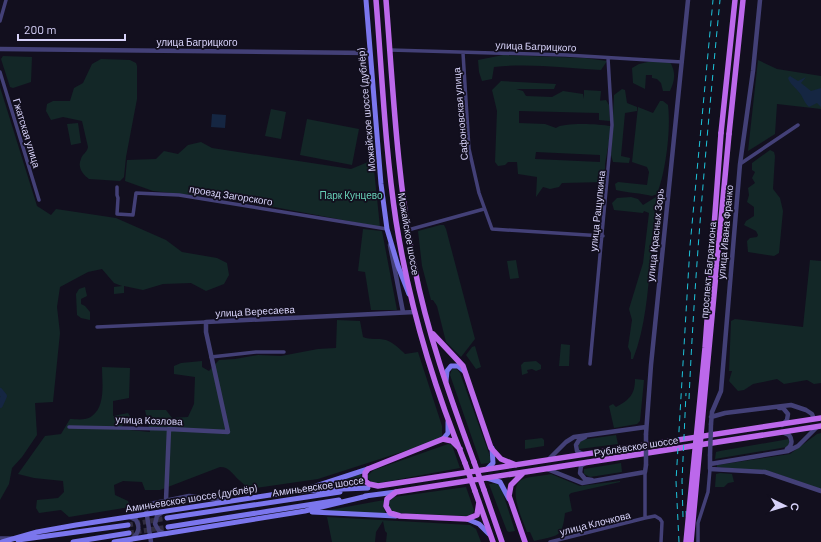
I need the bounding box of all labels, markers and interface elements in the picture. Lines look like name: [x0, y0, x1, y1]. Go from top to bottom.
scale bar: [18, 16, 125, 42]
text: 200 m: [24, 22, 56, 36]
street label: улица Багрицкого: [156, 36, 238, 48]
street label: улица Багрицкого: [495, 39, 577, 53]
street label: Можайское шоссе (дублёр): [355, 47, 377, 172]
street label: Сафоновская улица: [450, 67, 470, 161]
street label: Гжатская улица: [11, 97, 43, 170]
street label: улица Ращупкина: [587, 170, 607, 252]
street label: проезд Загорского: [188, 182, 274, 208]
street label: улица Ивана Франко: [715, 184, 735, 280]
street label: улица Красных Зорь: [644, 188, 666, 282]
park label: Парк Кунцево: [320, 189, 383, 201]
street label: Можайское шоссе: [396, 192, 422, 277]
street label: проспект Багратиона: [698, 221, 718, 319]
street label: улица Вересаева: [215, 303, 296, 319]
street label: улица Козлова: [115, 413, 183, 427]
street label: Рублёвское шоссе: [593, 433, 680, 459]
street label: Аминьевское шоссе: [271, 474, 365, 498]
street label: Аминьевское шоссе (дублёр): [124, 482, 258, 514]
north arrow: [765, 486, 805, 526]
text: С: [789, 502, 802, 511]
street label: улица Клочкова: [558, 508, 632, 538]

